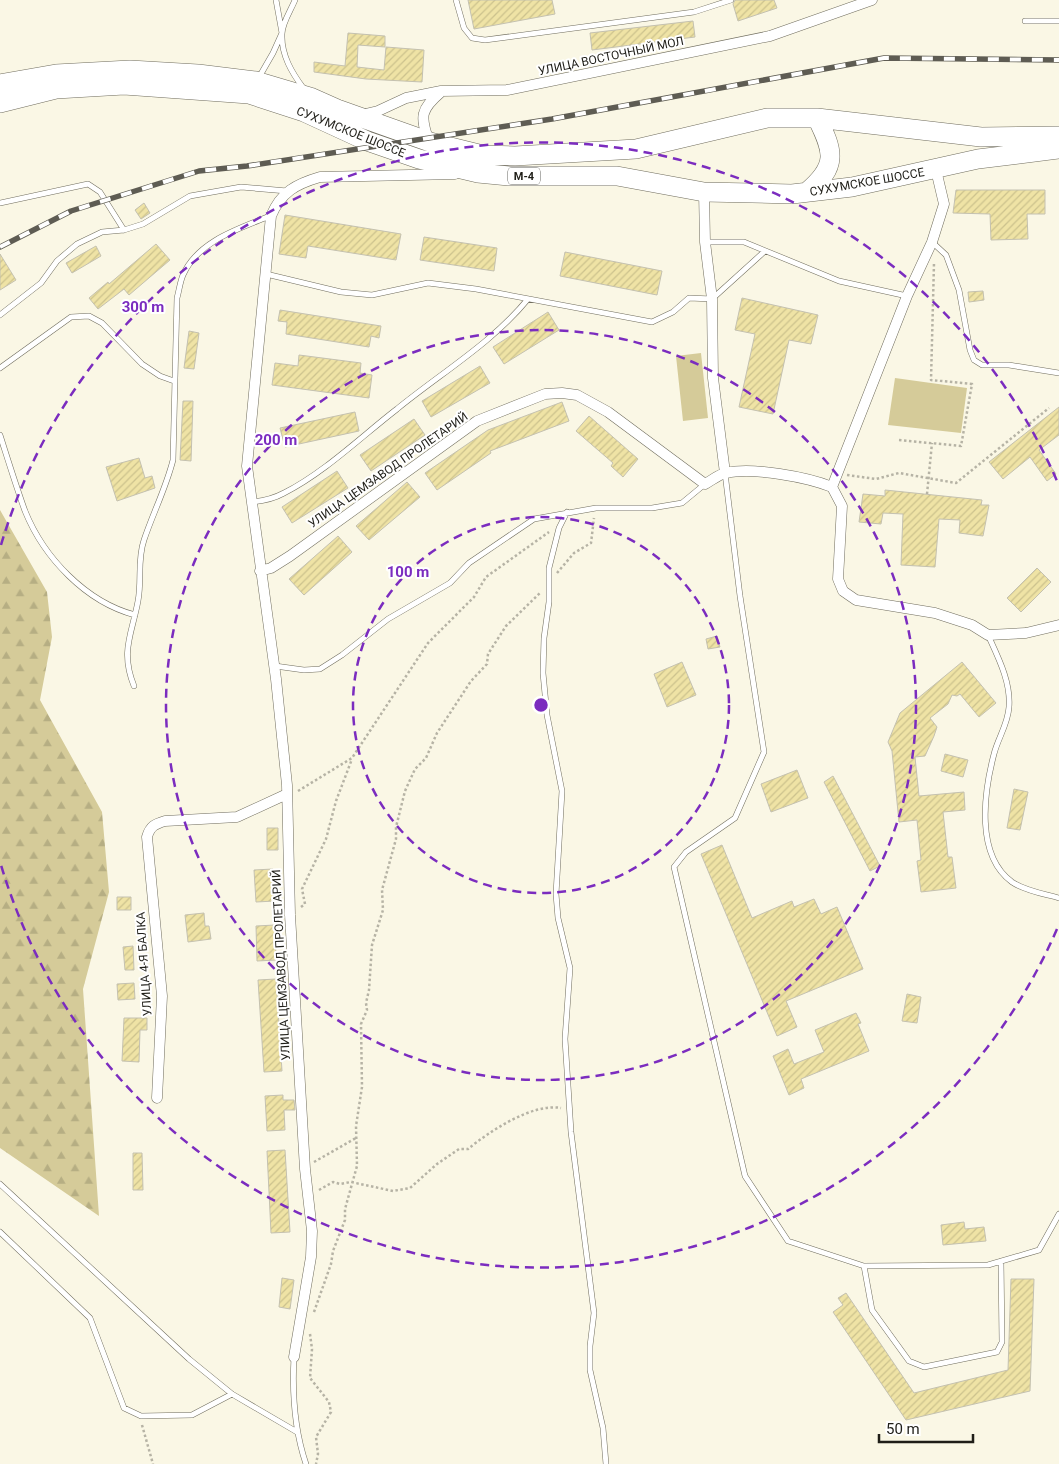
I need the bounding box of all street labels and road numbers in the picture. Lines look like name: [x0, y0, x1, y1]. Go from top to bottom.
street label: УЛИЦА ВОСТОЧНЫЙ МОЛ: [537, 33, 685, 78]
street label: СУХУМСКОЕ ШОССЕ: [294, 104, 408, 160]
street label: СУХУМСКОЕ ШОССЕ: [809, 165, 926, 199]
road number: М-4: [508, 168, 540, 185]
street label: УЛИЦА ЦЕМЗАВОД ПРОЛЕТАРИЙ: [305, 409, 470, 531]
street label: УЛИЦА ЦЕМЗАВОД ПРОЛЕТАРИЙ: [268, 869, 293, 1061]
street label: УЛИЦА 4-Я БАЛКА: [133, 911, 155, 1016]

